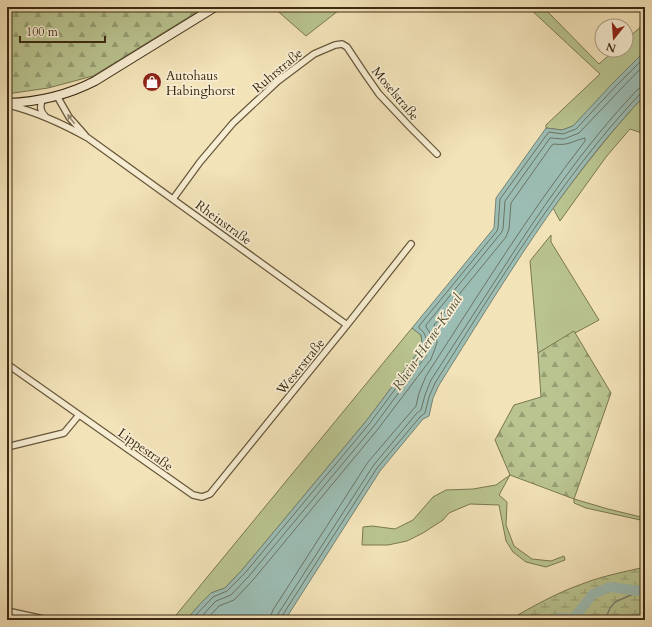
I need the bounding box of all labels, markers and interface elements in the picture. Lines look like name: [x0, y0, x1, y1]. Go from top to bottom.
scale bar: [20, 18, 105, 44]
north arrow: [594, 18, 634, 58]
text: 100 m: [26, 24, 59, 40]
text: N: [604, 38, 618, 56]
street label: Ruhrstraße: [249, 44, 307, 97]
street label: Moselstraße: [367, 63, 423, 125]
place label: Autohaus Habinghorst: [166, 67, 235, 100]
shop icon: Autohaus Habinghorst: [141, 71, 163, 93]
one-way arrow: [67, 113, 75, 124]
street label: Rheinstraße: [192, 196, 255, 249]
water label: Rhein-Herne-Kanal: [388, 289, 467, 394]
street label: Weserstraße: [272, 335, 329, 399]
street label: Lippestraße: [114, 424, 177, 476]

